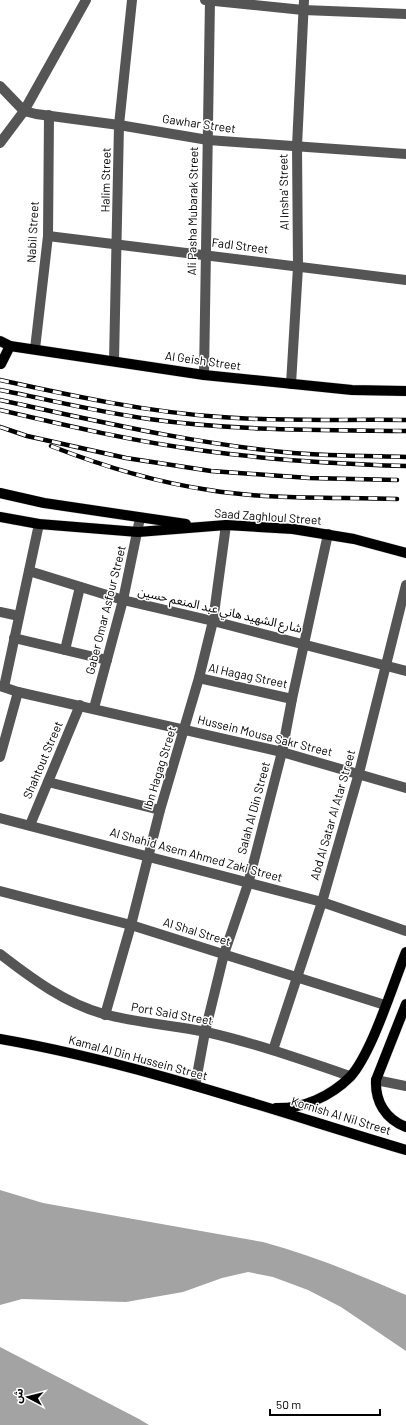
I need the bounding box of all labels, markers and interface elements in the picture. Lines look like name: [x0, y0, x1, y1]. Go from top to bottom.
street label: Gawhar Street: [161, 111, 237, 135]
street label: Ali Pasha Mubarak Street: [184, 146, 200, 276]
street label: Halim Street: [97, 147, 113, 213]
street label: Al Insha' Street: [275, 153, 291, 231]
street label: Nabil Street: [23, 201, 41, 263]
street label: Fadl Street: [211, 235, 269, 255]
street label: Al Geish Street: [164, 348, 242, 372]
street label: Saad Zaghloul Street: [214, 505, 322, 527]
street label: Gaber Omar Asfour Street: [82, 544, 128, 676]
street label: شارع الشهيد هاني عبد المنعم حسين: [136, 583, 304, 638]
street label: Al Hagag Street: [207, 660, 289, 690]
street label: Hussein Mousa Sakr Street: [196, 711, 334, 759]
street label: Shahtout Street: [19, 719, 65, 800]
street label: Ibn Hagag Street: [140, 724, 178, 811]
street label: Abd Al Satar Al Atar Street: [307, 748, 357, 882]
street label: Salah Al Din Street: [234, 760, 272, 856]
street label: Al Shahid Asem Ahmed Zaki Street: [108, 824, 284, 884]
street label: Al Shal Street: [162, 914, 233, 948]
street label: Port Said Street: [130, 999, 214, 1027]
street label: Kamal Al Din Hussein Street: [67, 1032, 209, 1082]
street label: Kornish Al Nil Street: [290, 1093, 393, 1137]
north arrow: [8, 1377, 48, 1417]
text: ش: [10, 1387, 26, 1404]
scale bar: [270, 1391, 380, 1417]
text: 50 m: [276, 1397, 301, 1411]

